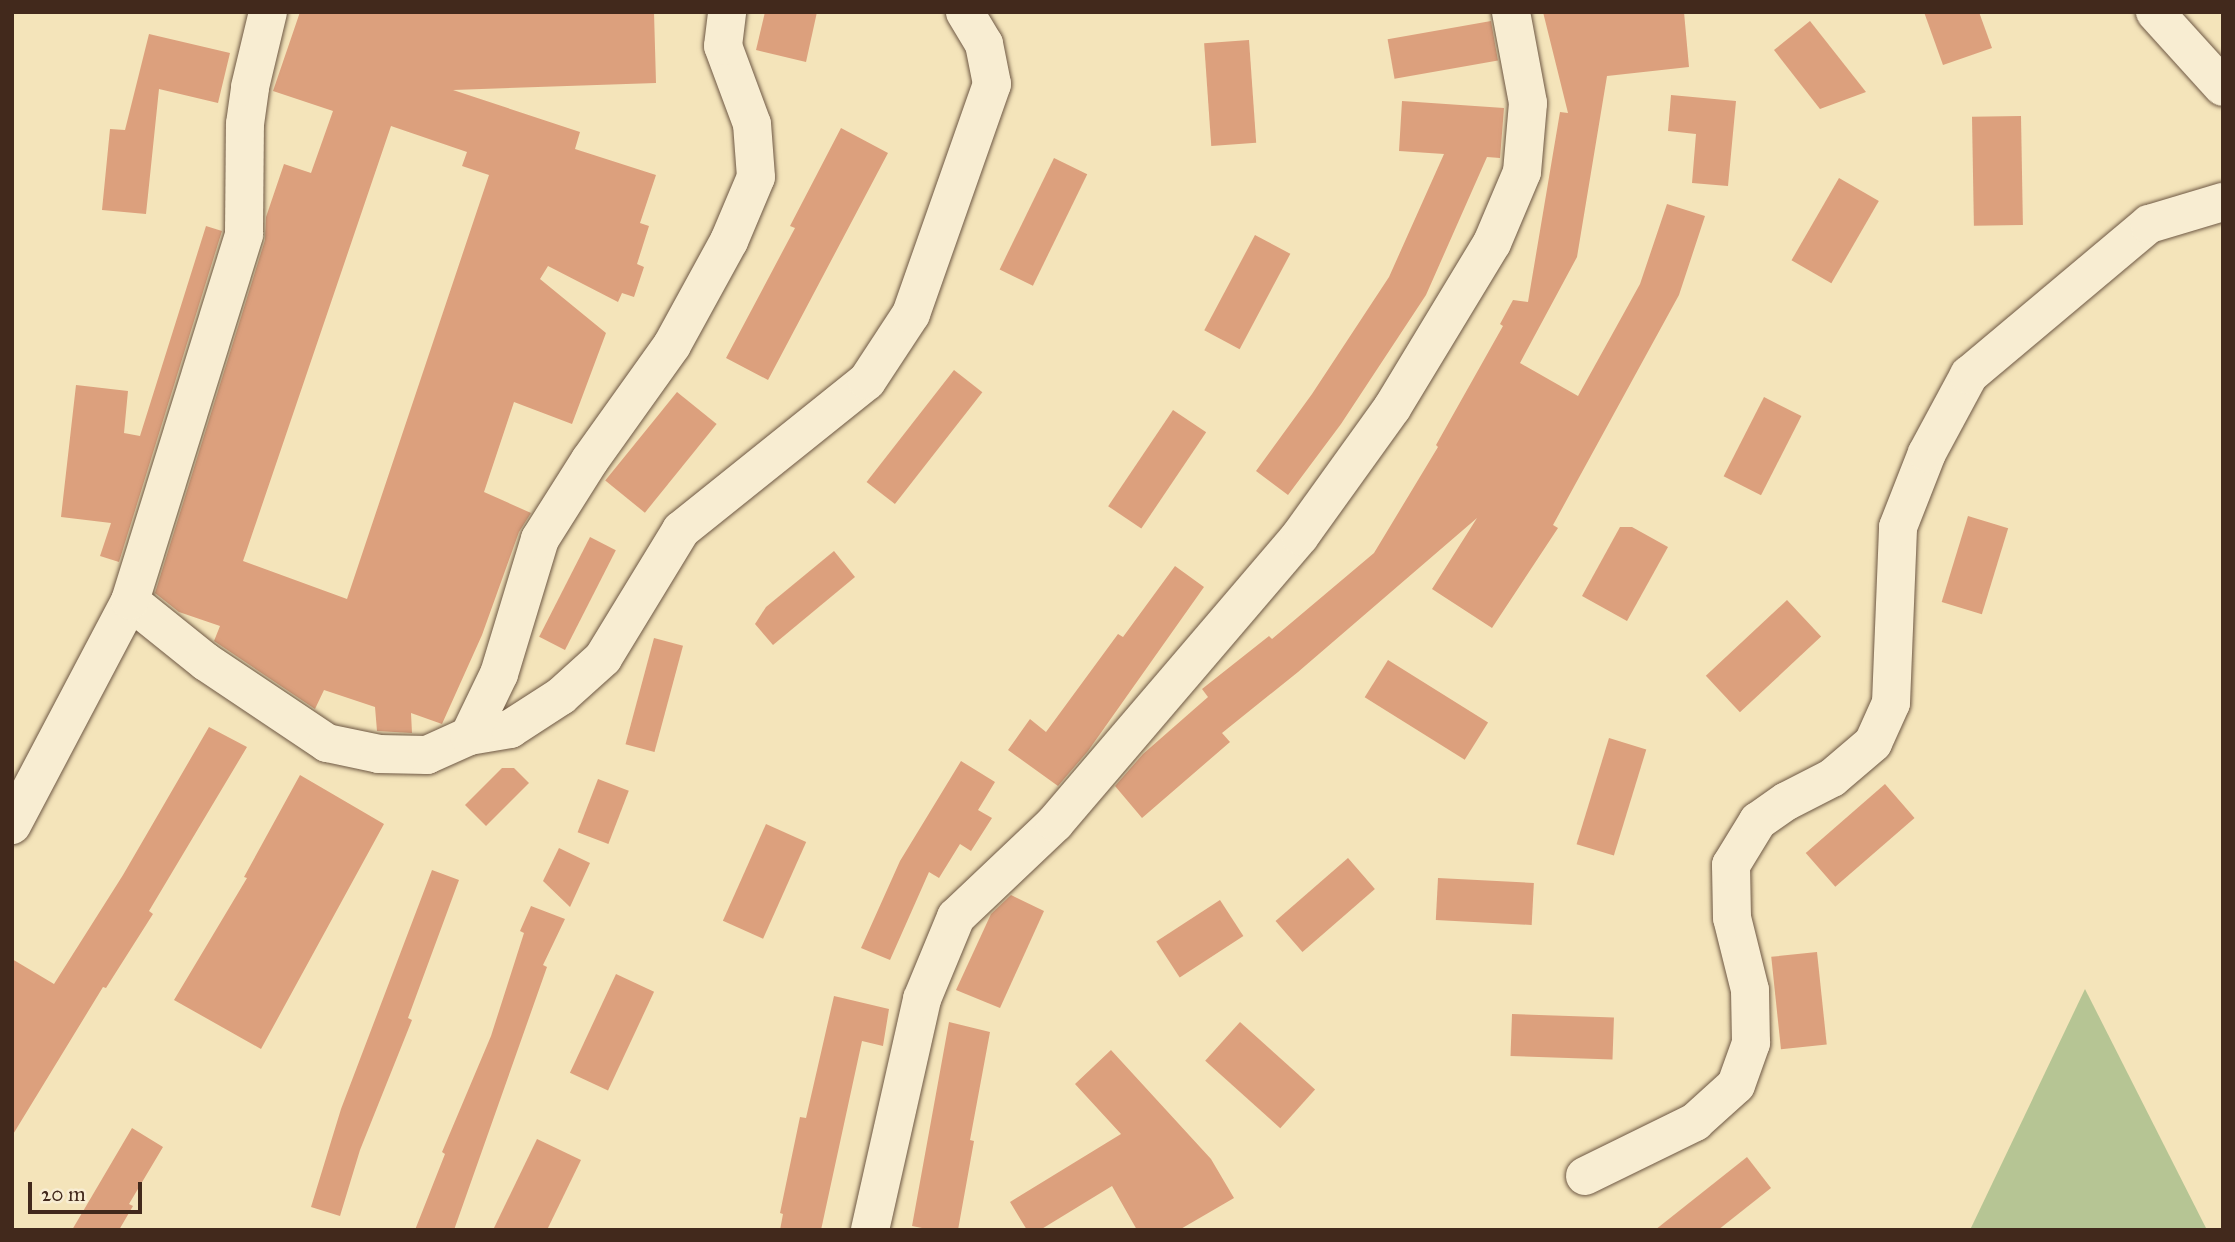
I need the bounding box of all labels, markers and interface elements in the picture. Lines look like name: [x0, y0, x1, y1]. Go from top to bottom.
scale bar: [32, 1168, 145, 1212]
text: 20 m: [41, 1181, 86, 1207]

